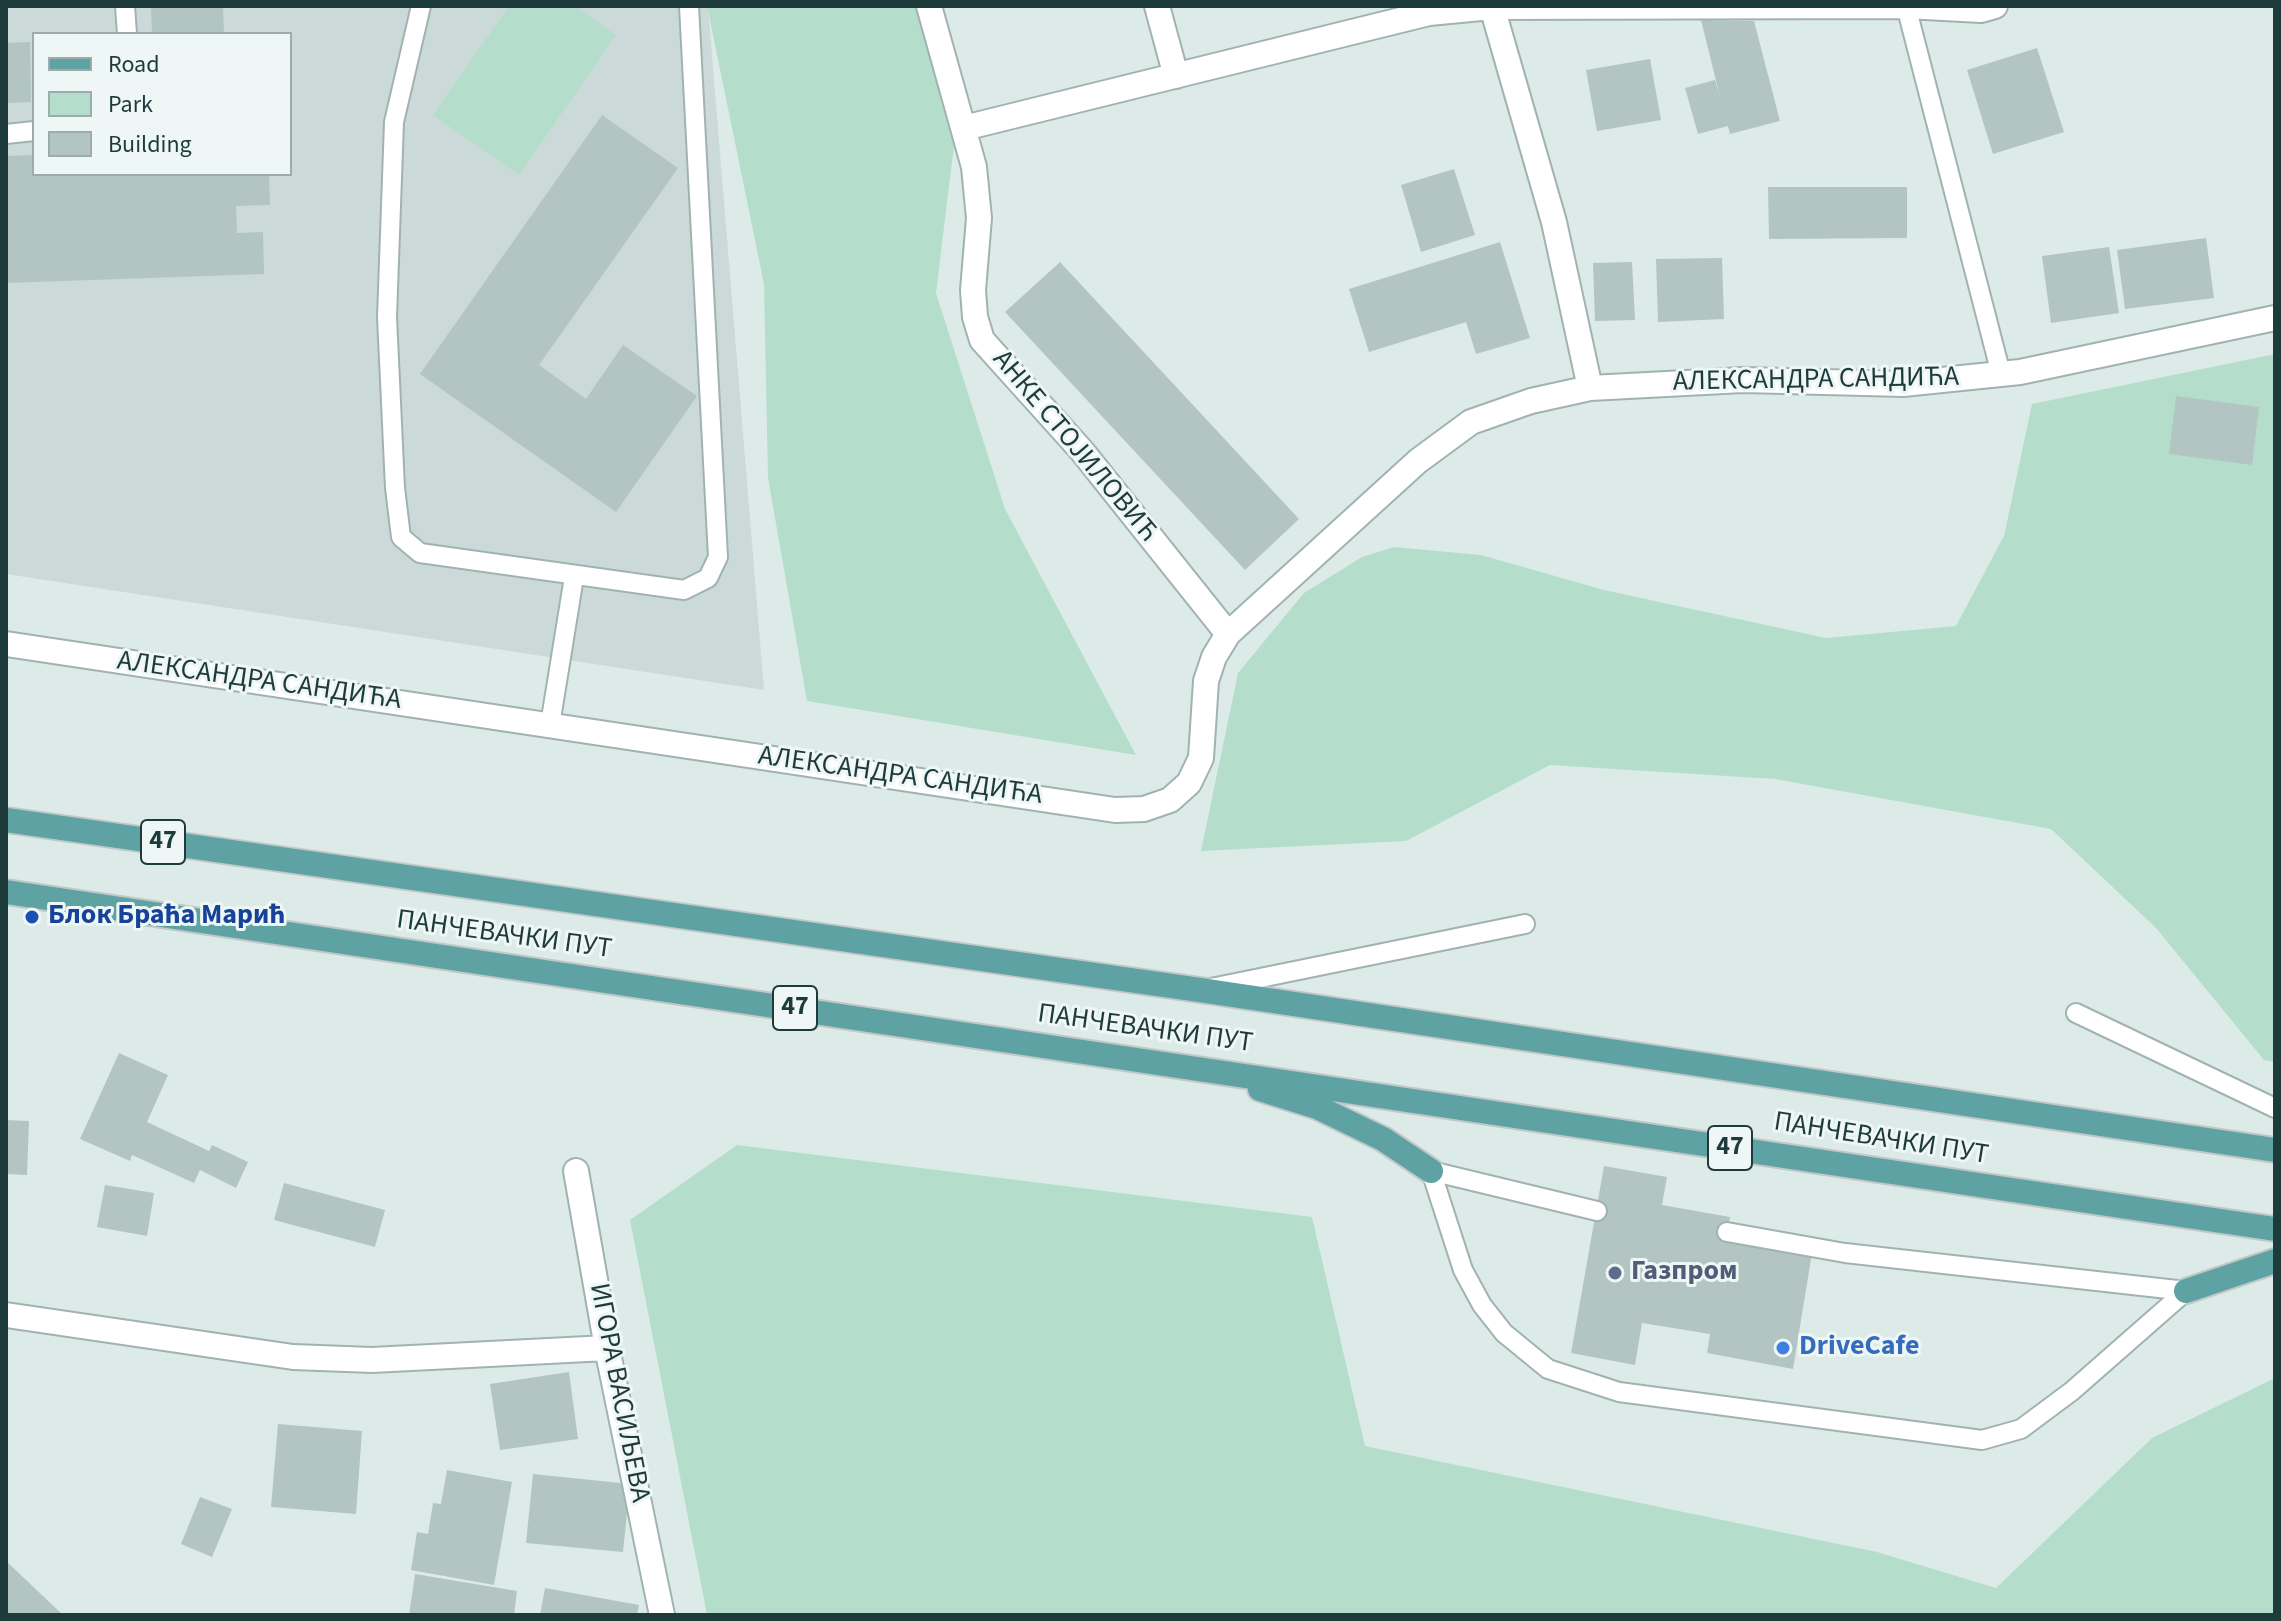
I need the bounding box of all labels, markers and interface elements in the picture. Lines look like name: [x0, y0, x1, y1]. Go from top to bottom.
legend: [32, 32, 292, 176]
text: Road: [108, 47, 160, 82]
text: Park: [108, 87, 153, 122]
text: Building: [108, 127, 192, 162]
street label: АНКЕ СТОЈИЛОВИЋ: [984, 344, 1164, 550]
street label: АЛЕКСАНДРА САНДИЋА: [1673, 362, 1959, 400]
street label: АЛЕКСАНДРА САНДИЋА: [115, 645, 403, 719]
street label: АЛЕКСАНДРА САНДИЋА: [756, 740, 1044, 814]
road number: 47: [141, 820, 185, 864]
place label: Блок Браћа Марић: [48, 900, 285, 934]
street label: ПАНЧЕВАЧКИ ПУТ: [394, 904, 614, 968]
marker: Блок Браћа Марић: [23, 908, 41, 926]
road number: 47: [773, 986, 817, 1030]
street label: ПАНЧЕВАЧКИ ПУТ: [1035, 998, 1255, 1062]
street label: ПАНЧЕВАЧКИ ПУТ: [1771, 1106, 1991, 1174]
road number: 47: [1708, 1126, 1752, 1170]
place label: Газпром: [1631, 1256, 1737, 1290]
marker: Газпром: [1606, 1264, 1624, 1282]
street label: ИГОРА ВАСИЉЕВА: [580, 1281, 656, 1505]
place label: DriveCafe: [1799, 1331, 1919, 1365]
marker: DriveCafe: [1774, 1339, 1792, 1357]

